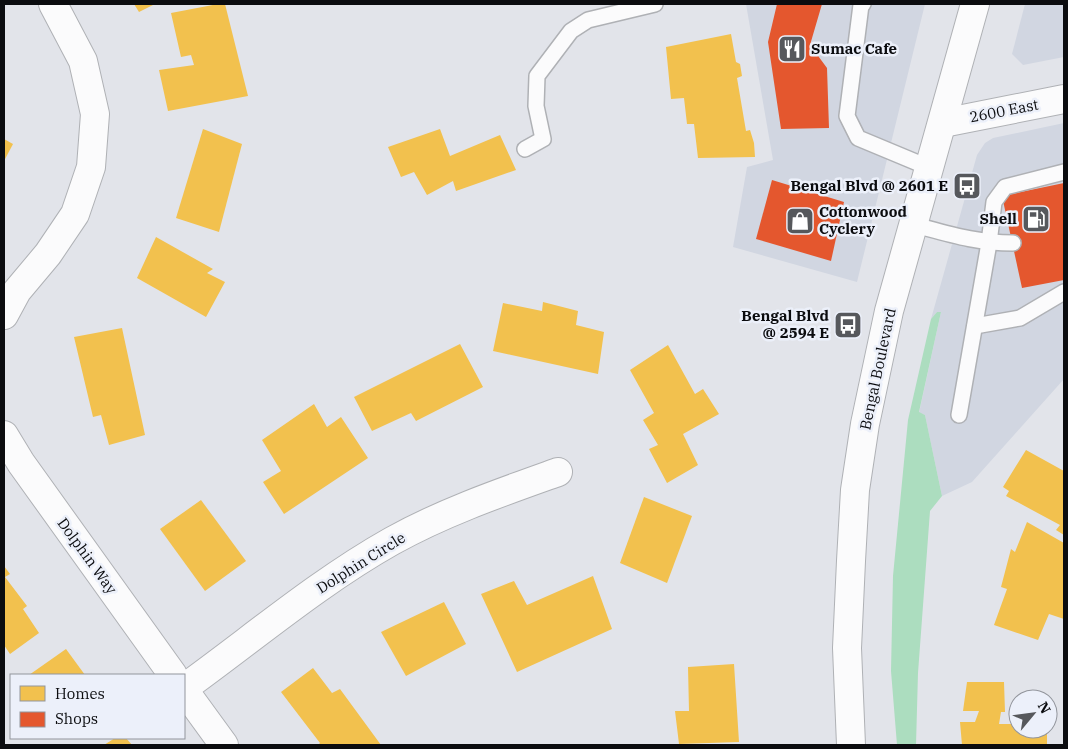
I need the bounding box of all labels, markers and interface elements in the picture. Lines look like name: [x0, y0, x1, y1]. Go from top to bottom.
restaurant icon: Sumac Cafe: [777, 34, 807, 64]
place label: Sumac Cafe: [811, 39, 897, 58]
street label: 2600 East: [968, 95, 1040, 126]
bus stop icon: Bengal Blvd @ 2601 E: [952, 171, 982, 201]
place label: Bengal Blvd @ 2601 E: [790, 176, 948, 195]
place label: Cottonwood Cyclery: [819, 202, 908, 238]
fuel station icon: Shell: [1021, 204, 1051, 234]
shop icon: Cottonwood Cyclery: [785, 206, 815, 236]
place label: Shell: [980, 209, 1017, 228]
place label: Bengal Blvd @ 2594 E: [741, 306, 830, 342]
street label: Bengal Boulevard: [855, 306, 900, 432]
bus stop icon: Bengal Blvd @ 2594 E: [833, 310, 863, 340]
street label: Dolphin Way: [53, 514, 121, 598]
street label: Dolphin Circle: [313, 528, 409, 597]
legend: [10, 674, 185, 739]
text: Homes: [55, 684, 105, 703]
north arrow: [1008, 689, 1058, 739]
text: N: [1034, 698, 1055, 717]
text: Shops: [55, 709, 98, 728]

